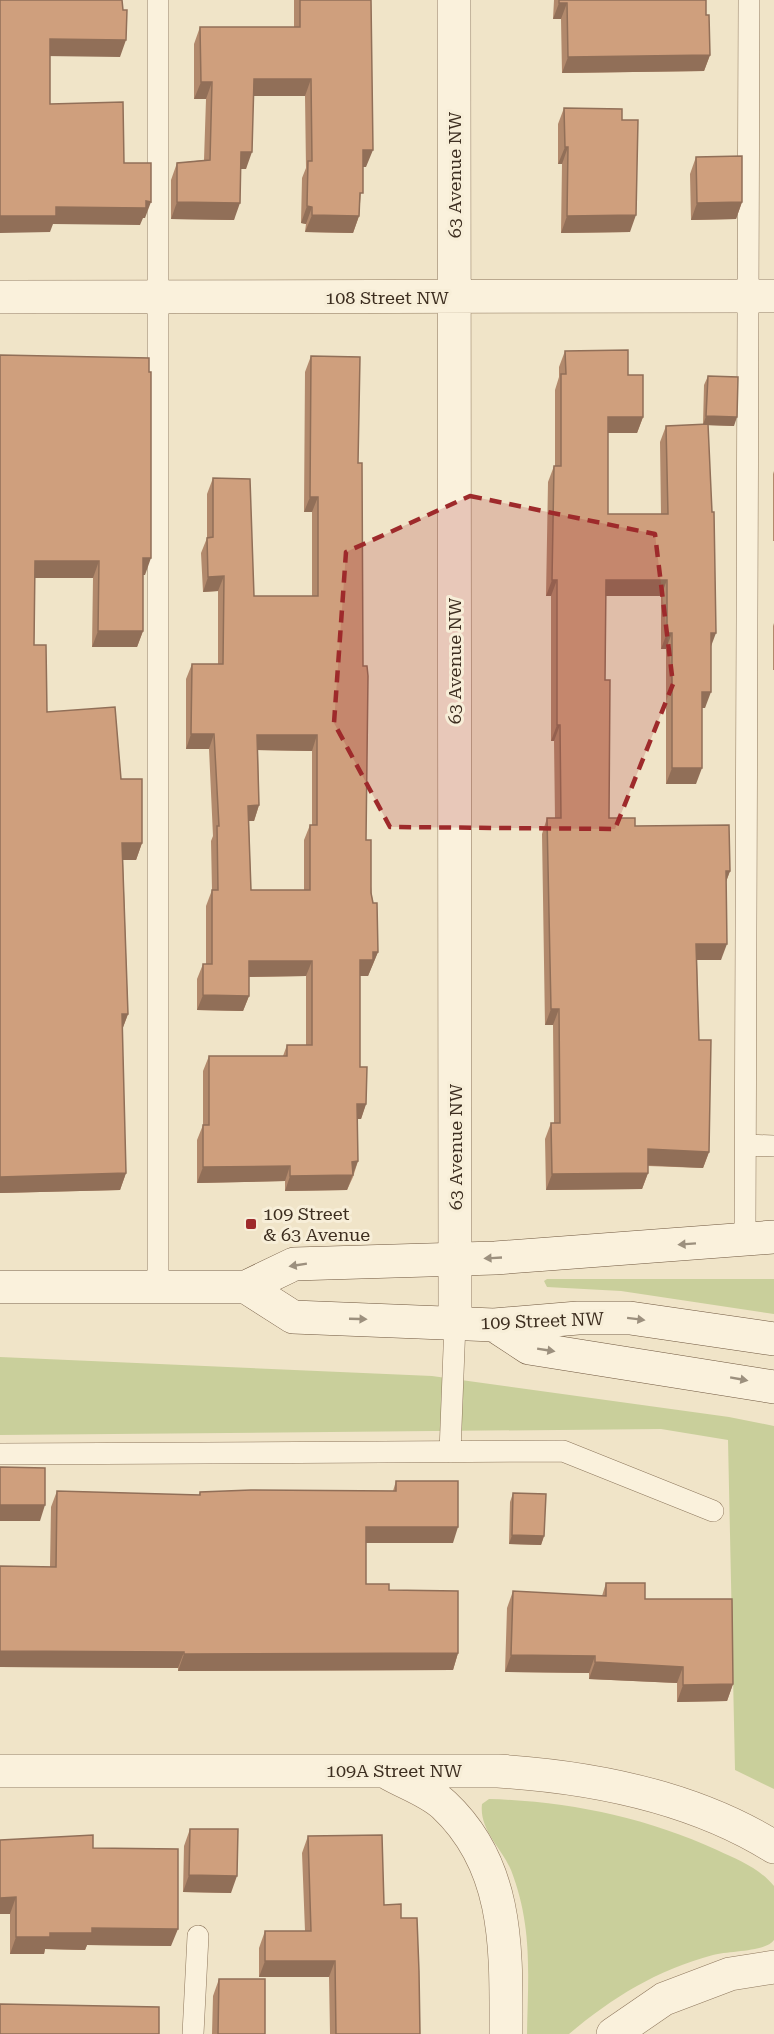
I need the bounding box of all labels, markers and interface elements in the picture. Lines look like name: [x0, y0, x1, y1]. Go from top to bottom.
street label: 63 Avenue NW: [444, 111, 465, 238]
street label: 108 Street NW: [325, 287, 450, 308]
street label: 63 Avenue NW: [444, 597, 465, 724]
street label: 63 Avenue NW: [445, 1083, 466, 1210]
place label: 109 Street & 63 Avenue: [263, 1203, 370, 1245]
marker: 109 Street & 63 Avenue: [244, 1217, 258, 1231]
one-way arrow: [678, 1239, 697, 1248]
one-way arrow: [483, 1253, 502, 1262]
one-way arrow: [288, 1261, 307, 1270]
street label: 109 Street NW: [480, 1308, 605, 1333]
one-way arrow: [627, 1314, 646, 1324]
one-way arrow: [349, 1315, 368, 1324]
one-way arrow: [536, 1346, 555, 1355]
one-way arrow: [729, 1375, 748, 1384]
street label: 109A Street NW: [326, 1760, 463, 1781]

